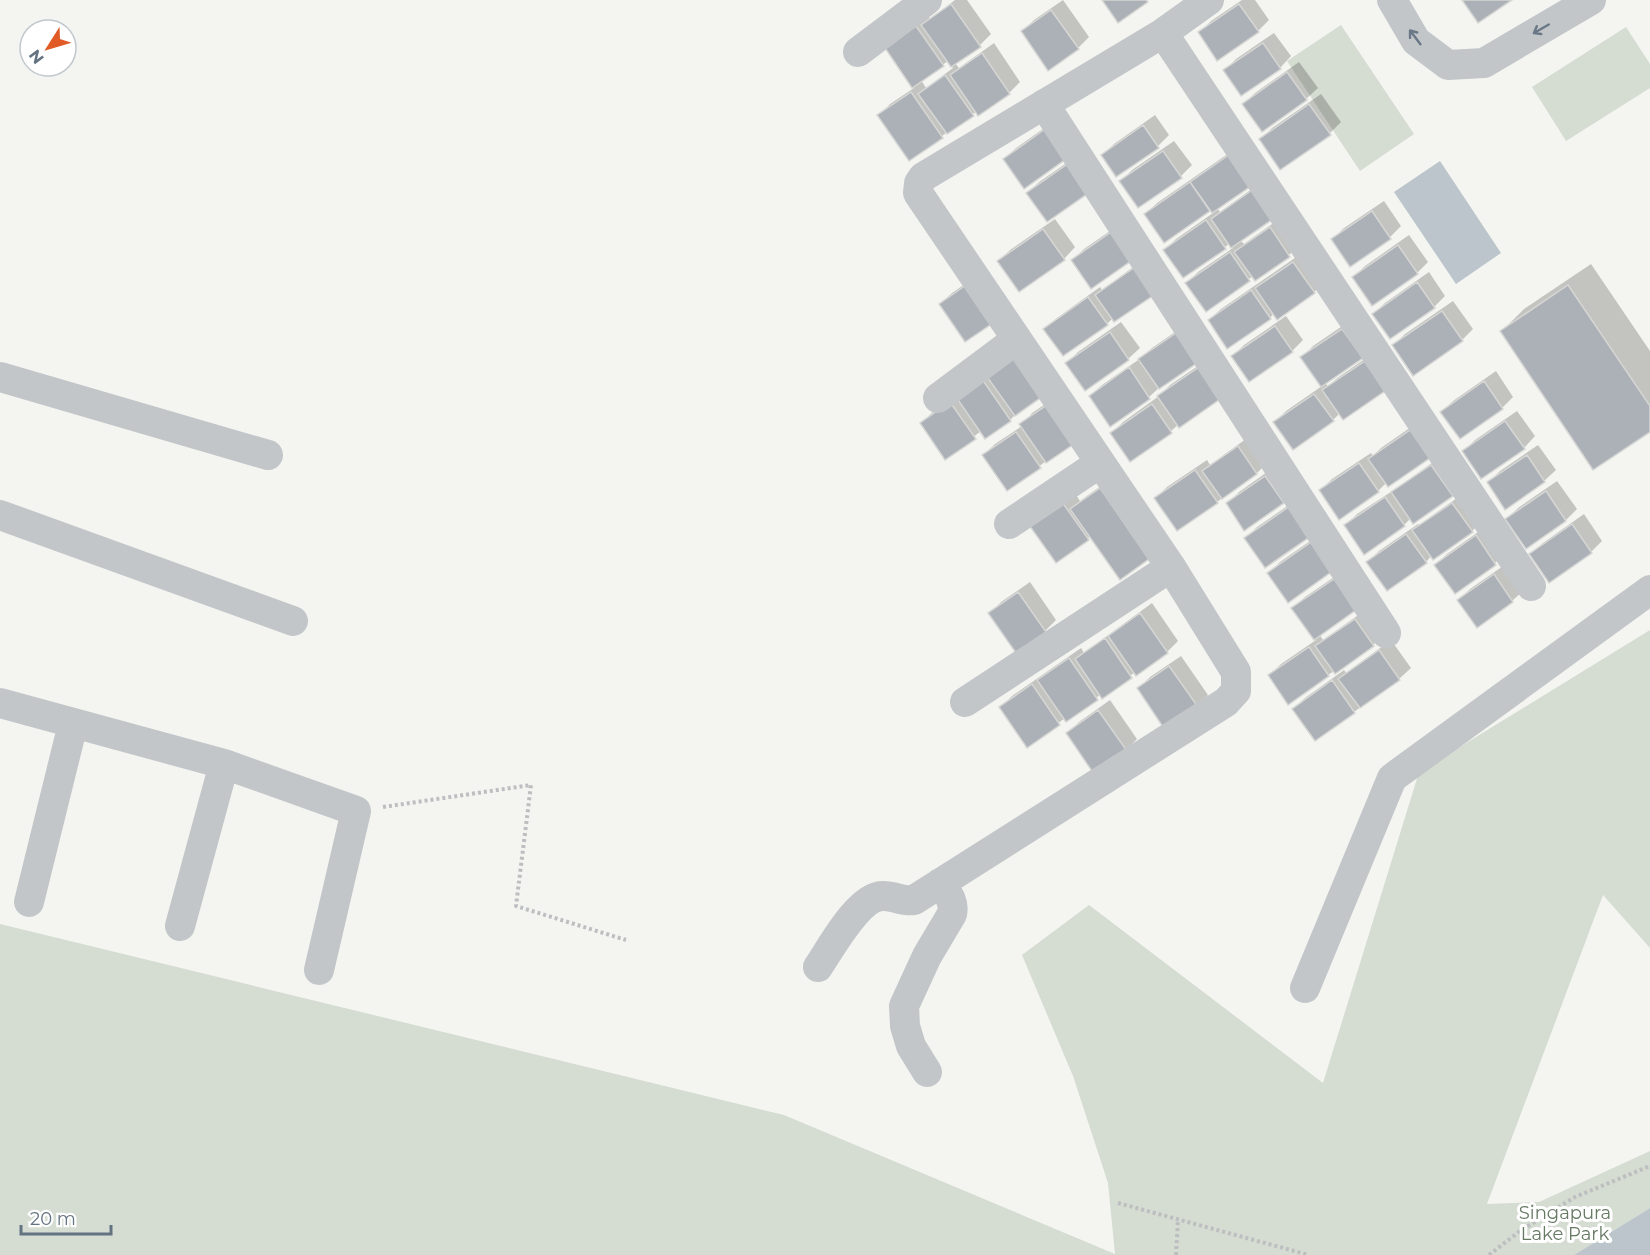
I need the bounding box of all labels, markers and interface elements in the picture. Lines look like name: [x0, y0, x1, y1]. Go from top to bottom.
north arrow: [18, 18, 78, 78]
one-way arrow: [1533, 24, 1550, 36]
one-way arrow: [1409, 29, 1422, 45]
text: N: [25, 46, 48, 68]
scale bar: [21, 1198, 111, 1236]
park label: Singapura Lake Park: [1519, 1202, 1611, 1245]
text: 20 m: [30, 1208, 76, 1230]

